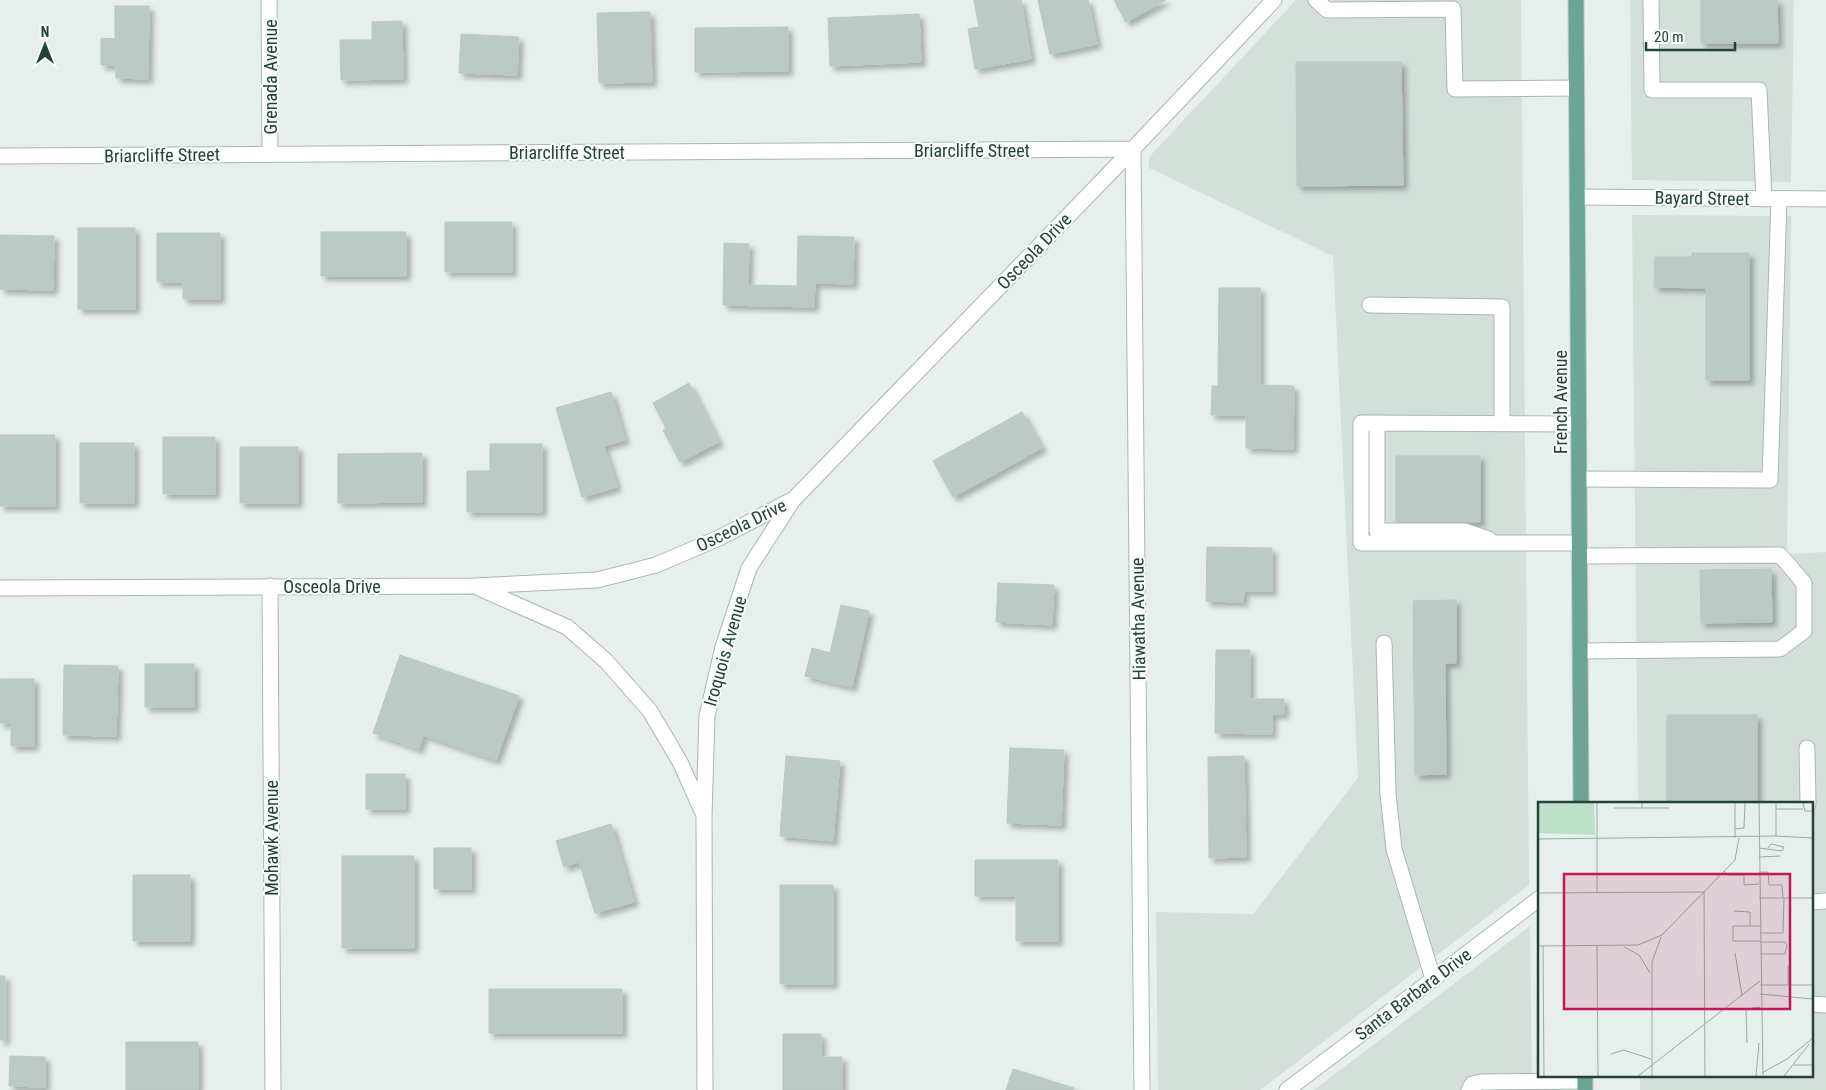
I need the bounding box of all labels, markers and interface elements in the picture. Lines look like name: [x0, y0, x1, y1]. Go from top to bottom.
street label: Grenada Avenue: [260, 19, 281, 135]
north arrow: [20, 20, 70, 70]
scale bar: [1646, 20, 1735, 52]
text: N: [41, 24, 49, 40]
text: 20 m: [1654, 28, 1684, 46]
street label: Briarcliffe Street: [914, 140, 1030, 161]
street label: Briarcliffe Street: [509, 142, 625, 163]
street label: Briarcliffe Street: [104, 143, 220, 167]
street label: Bayard Street: [1654, 187, 1750, 209]
street label: Osceola Drive: [993, 209, 1075, 293]
street label: French Avenue: [1550, 350, 1571, 454]
street label: Osceola Drive: [693, 494, 789, 556]
street label: Hiawatha Avenue: [1126, 557, 1150, 681]
street label: Osceola Drive: [283, 576, 381, 597]
street label: Iroquois Avenue: [699, 593, 751, 709]
street label: Mohawk Avenue: [261, 780, 282, 896]
inset map: [1538, 802, 1814, 1078]
street label: Santa Barbara Drive: [1351, 943, 1475, 1045]

